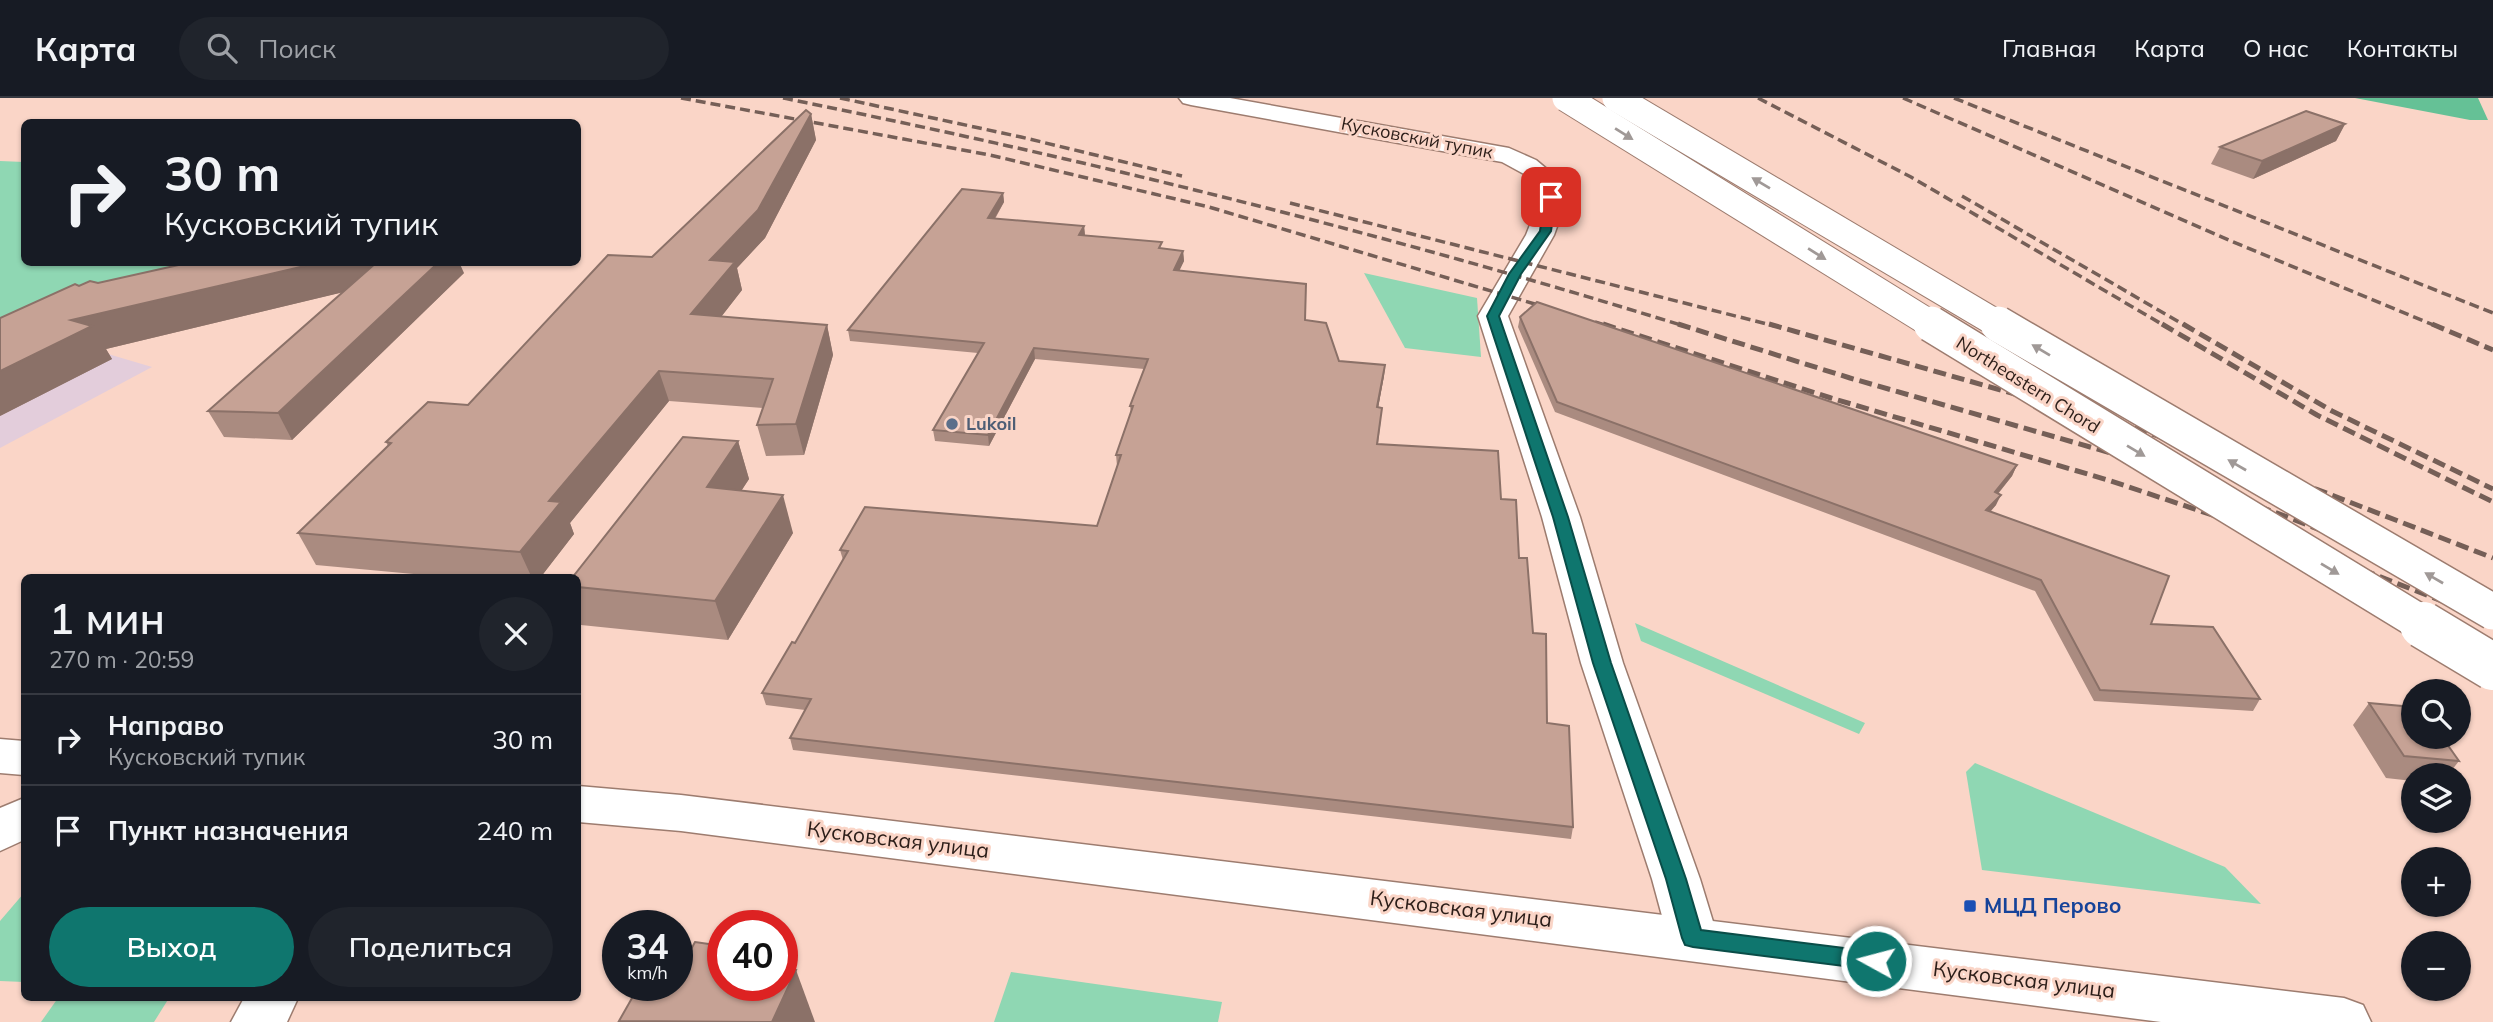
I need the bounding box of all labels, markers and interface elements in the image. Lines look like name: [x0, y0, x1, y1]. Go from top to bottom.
search box: [179, 17, 669, 80]
text: Карта: [35, 28, 137, 69]
icon: search: [203, 29, 241, 67]
text: Поиск: [259, 32, 336, 65]
text: Главная: [2002, 33, 2096, 63]
text: Карта: [2134, 33, 2205, 63]
text: О нас: [2243, 33, 2309, 63]
text: Контакты: [2347, 33, 2458, 63]
street label: Кусковский тупик: [1339, 112, 1495, 164]
one-way arrow: [1614, 127, 1634, 140]
text: 30 m: [164, 142, 280, 203]
icon: right: [49, 147, 140, 238]
pin: [1521, 167, 1581, 227]
one-way arrow: [1751, 177, 1770, 189]
icon: arrive: [1532, 178, 1570, 216]
text: Кусковский тупик: [164, 203, 438, 243]
one-way arrow: [1808, 247, 1827, 260]
street label: Northeastern Chord: [1952, 331, 2104, 438]
one-way arrow: [2031, 343, 2050, 356]
place label: Lukoil: [966, 412, 1016, 435]
marker: Lukoil: [944, 416, 960, 432]
one-way arrow: [2126, 445, 2145, 458]
one-way arrow: [2227, 459, 2246, 471]
one-way arrow: [2321, 563, 2340, 575]
one-way arrow: [2424, 572, 2443, 584]
text: 1 мин: [49, 592, 165, 645]
button: close: [479, 597, 553, 671]
text: 270 m · 20:59: [49, 645, 194, 674]
map controls: [2401, 679, 2471, 1001]
button: search: [2401, 679, 2471, 749]
text: Направо: [108, 709, 224, 742]
icon: right: [49, 721, 87, 759]
text: 30 m: [492, 723, 553, 756]
text: Кусковский тупик: [108, 742, 305, 771]
button: layers: [2401, 763, 2471, 833]
icon: arrive: [49, 812, 87, 850]
text: Пункт назначения: [108, 814, 349, 847]
text: 240 m: [477, 814, 553, 847]
street label: Кусковская улица: [806, 815, 991, 863]
button: +: [2401, 847, 2471, 917]
street label: Кусковская улица: [1369, 884, 1554, 932]
place label: МЦД Перово: [1984, 892, 2121, 918]
marker: МЦД Перово: [1962, 898, 1978, 914]
button: Выход: [49, 907, 294, 987]
button: Поделиться: [308, 907, 553, 987]
speed limit sign: 40: [707, 910, 798, 1001]
text: 34: [626, 924, 669, 968]
position arrow: [1839, 924, 1913, 998]
button: −: [2401, 931, 2471, 1001]
street label: Кусковская улица: [1932, 955, 2117, 1003]
text: km/h: [627, 961, 668, 984]

